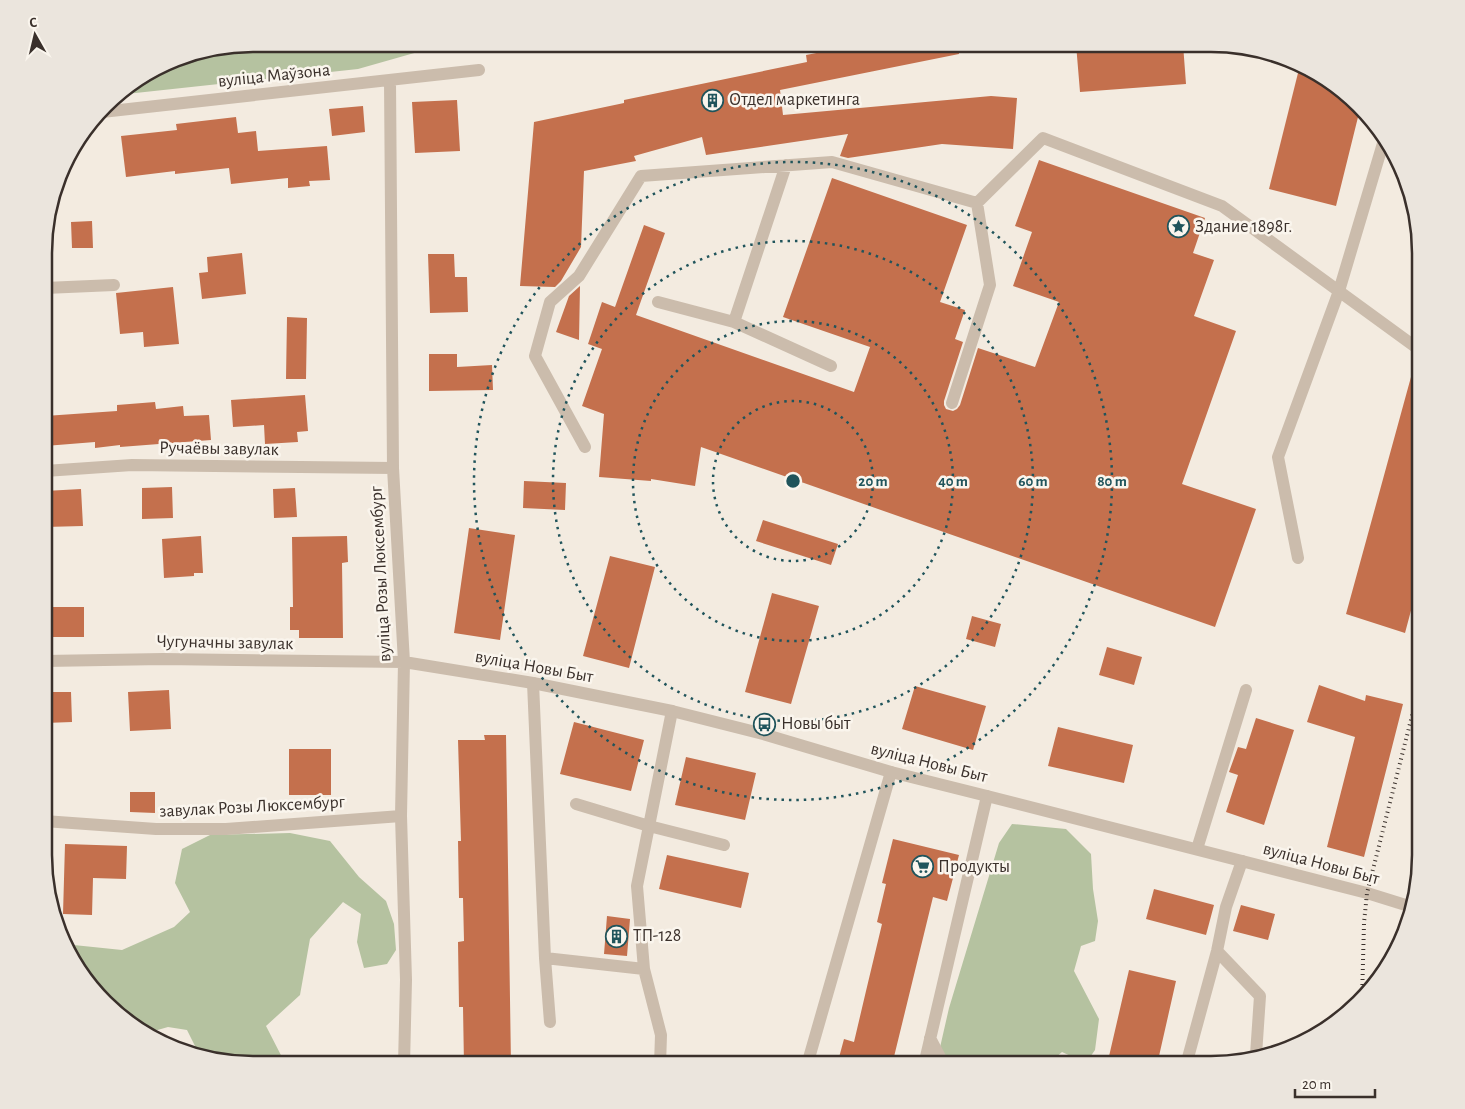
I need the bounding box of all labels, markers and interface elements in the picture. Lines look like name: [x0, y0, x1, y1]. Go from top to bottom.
north arrow: [10, 10, 60, 60]
text: С: [29, 16, 38, 31]
street label: вуліца Маўзона: [217, 61, 331, 91]
building icon: Отдел маркетинга: [701, 88, 725, 112]
place label: Отдел маркетинга: [729, 91, 860, 109]
place icon: Здание 1898г.: [1167, 215, 1191, 239]
place label: Здание 1898г.: [1195, 218, 1292, 236]
street label: Ручаёвы завулак: [159, 439, 280, 459]
centre of rings: [784, 472, 802, 490]
text: 20 m: [858, 474, 888, 489]
text: 40 m: [938, 474, 968, 489]
text: 60 m: [1018, 474, 1048, 489]
text: 80 m: [1097, 474, 1127, 489]
street label: вуліца Розы Люксембург: [366, 485, 395, 662]
street label: Чугуначны завулак: [156, 633, 294, 653]
street label: вуліца Новы Быт: [474, 648, 595, 686]
bus stop icon: Новы быт: [753, 712, 777, 736]
place label: Новы быт: [781, 714, 851, 733]
street label: вуліца Новы Быт: [869, 740, 990, 786]
street label: завулак Розы Люксембург: [159, 792, 346, 821]
street label: вуліца Новы Быт: [1261, 840, 1382, 888]
supermarket icon: Продукты: [910, 855, 934, 879]
place label: Продукты: [938, 858, 1010, 876]
building icon: ТП-128: [605, 924, 629, 948]
place label: ТП-128: [633, 927, 681, 945]
scale bar: [1295, 1066, 1375, 1098]
text: 20 m: [1302, 1077, 1331, 1092]

